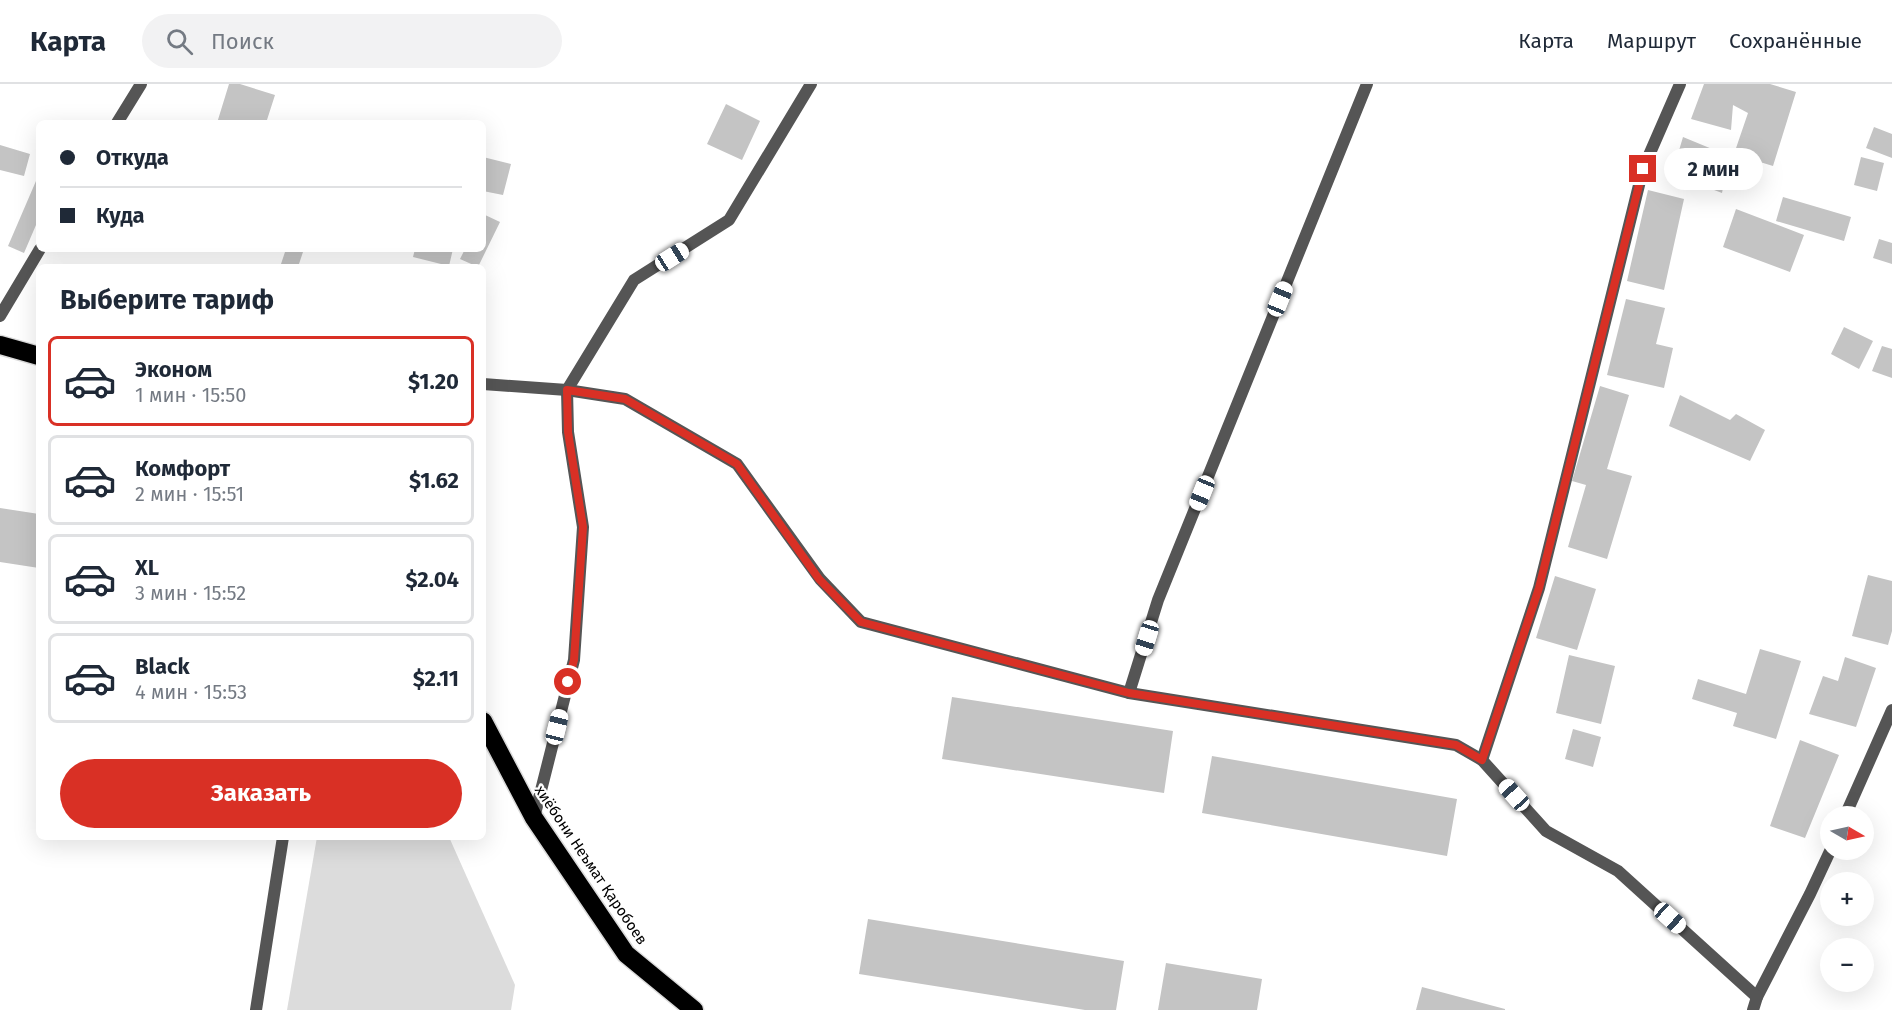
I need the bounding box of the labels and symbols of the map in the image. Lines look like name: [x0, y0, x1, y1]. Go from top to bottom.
callout: 2 мин: [1664, 148, 1763, 190]
route end: [1629, 155, 1656, 182]
car: [652, 240, 692, 274]
car: [1265, 279, 1295, 319]
car: [1187, 473, 1217, 513]
car: [1133, 618, 1161, 658]
route start: [554, 668, 581, 695]
car: [544, 707, 570, 747]
car: [1495, 776, 1533, 814]
street label: хиёбони Неъмат Қаробоев: [531, 782, 651, 948]
north arrow: [1820, 806, 1874, 860]
car: [1651, 899, 1689, 937]

